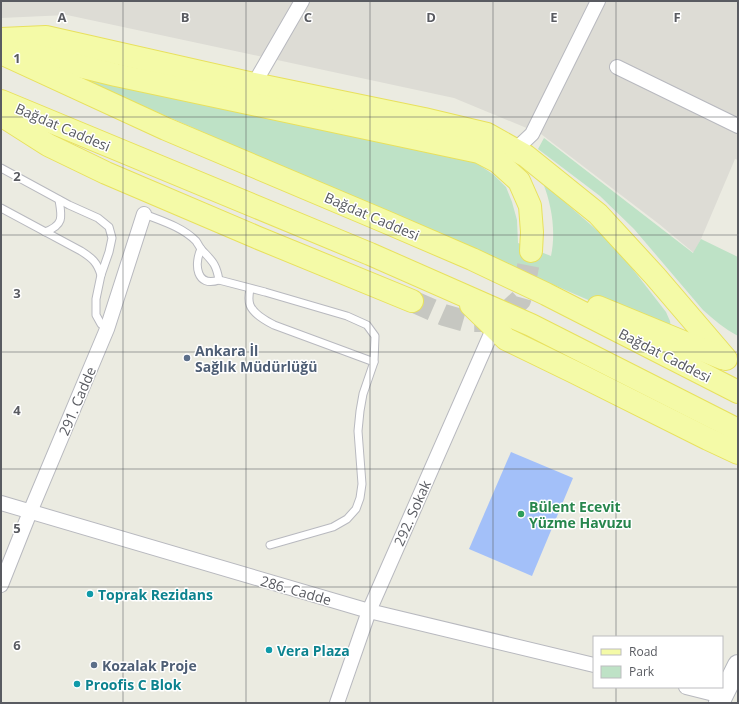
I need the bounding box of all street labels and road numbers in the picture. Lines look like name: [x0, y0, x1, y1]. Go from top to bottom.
street label: Bağdat Caddesi: [13, 98, 113, 156]
street label: Bağdat Caddesi: [322, 187, 422, 245]
street label: Bağdat Caddesi: [616, 324, 714, 386]
street label: 291. Cadde: [54, 364, 100, 438]
street label: 292. Sokak: [389, 477, 435, 549]
street label: 286. Cadde: [258, 571, 334, 609]

